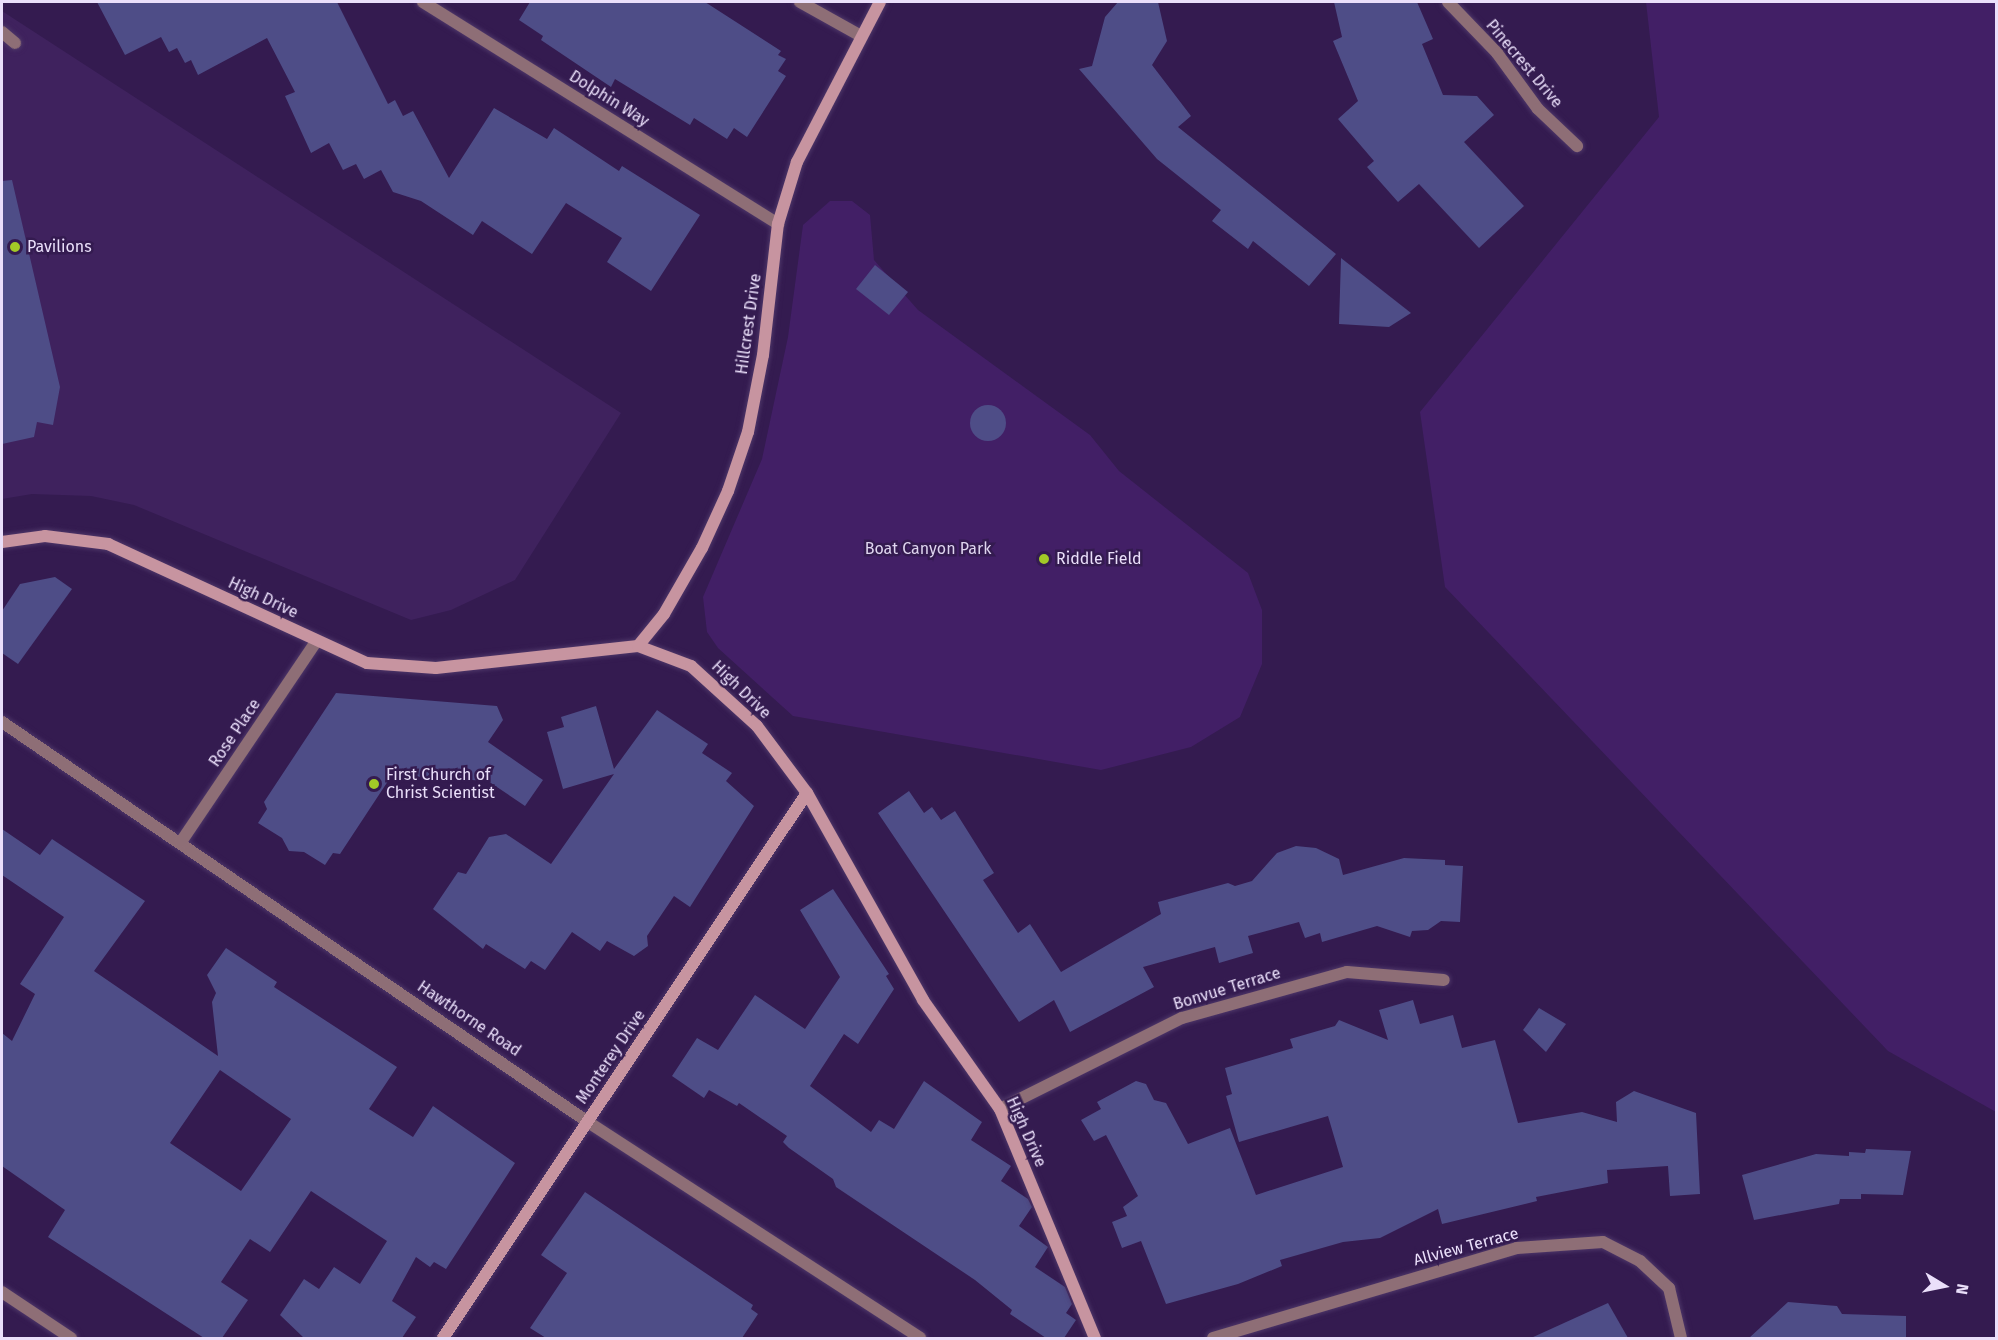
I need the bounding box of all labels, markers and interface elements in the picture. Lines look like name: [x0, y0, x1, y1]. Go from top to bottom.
street label: Pinecrest Drive: [1482, 16, 1566, 112]
street label: Dolphin Way: [566, 67, 652, 131]
place label: Pavilions: [27, 237, 92, 257]
marker: Pavilions: [8, 240, 22, 254]
street label: Hillcrest Drive: [732, 272, 766, 376]
park label: Boat Canyon Park: [865, 539, 991, 559]
place label: Riddle Field: [1056, 549, 1142, 569]
marker: Riddle Field: [1037, 552, 1051, 566]
street label: High Drive: [225, 573, 301, 623]
street label: High Drive: [707, 657, 775, 723]
street label: Rose Place: [205, 695, 265, 771]
place label: First Church of Christ Scientist: [386, 765, 495, 803]
marker: First Church of Christ Scientist: [367, 777, 381, 791]
street label: Bonvue Terrace: [1171, 964, 1283, 1014]
street label: Hawthorne Road: [414, 977, 524, 1061]
street label: Monterey Drive: [572, 1006, 650, 1108]
street label: High Drive: [1002, 1094, 1050, 1170]
street label: Allview Terrace: [1411, 1224, 1521, 1270]
north arrow: [1914, 1256, 1974, 1316]
text: N: [1952, 1282, 1972, 1296]

